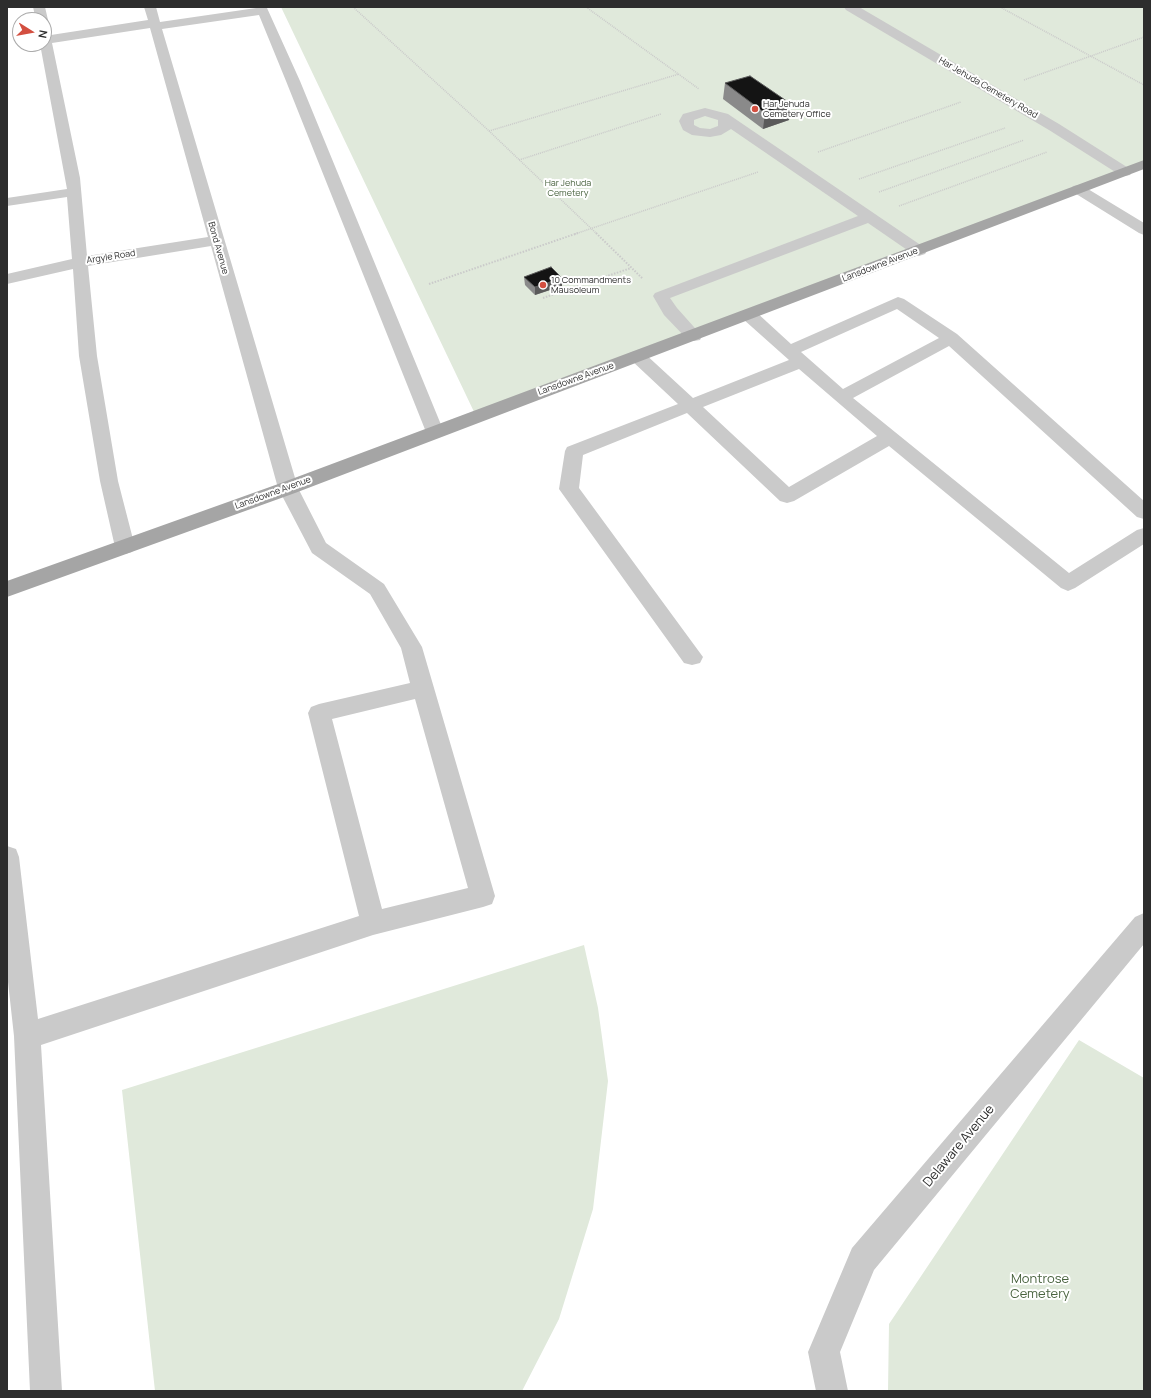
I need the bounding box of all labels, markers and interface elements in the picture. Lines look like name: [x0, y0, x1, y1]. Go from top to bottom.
north arrow: [12, 12, 52, 52]
text: N: [35, 29, 51, 40]
street label: Har Jehuda Cemetery Road: [937, 55, 1039, 121]
place label: Har Jehuda Cemetery Office: [763, 99, 831, 120]
marker: Har Jehuda Cemetery Office: [750, 104, 760, 114]
park label: Har Jehuda Cemetery: [545, 178, 591, 199]
street label: Bond Avenue: [205, 221, 231, 275]
street label: Lansdowne Avenue: [841, 246, 919, 284]
street label: Argyle Road: [86, 248, 136, 266]
place label: 10 Commandments Mausoleum: [551, 275, 631, 296]
marker: 10 Commandments Mausoleum: [538, 280, 548, 290]
street label: Lansdowne Avenue: [536, 360, 616, 398]
street label: Lansdowne Avenue: [233, 474, 313, 512]
street label: Delaware Avenue: [920, 1102, 998, 1190]
park label: Montrose Cemetery: [1010, 1271, 1070, 1302]

